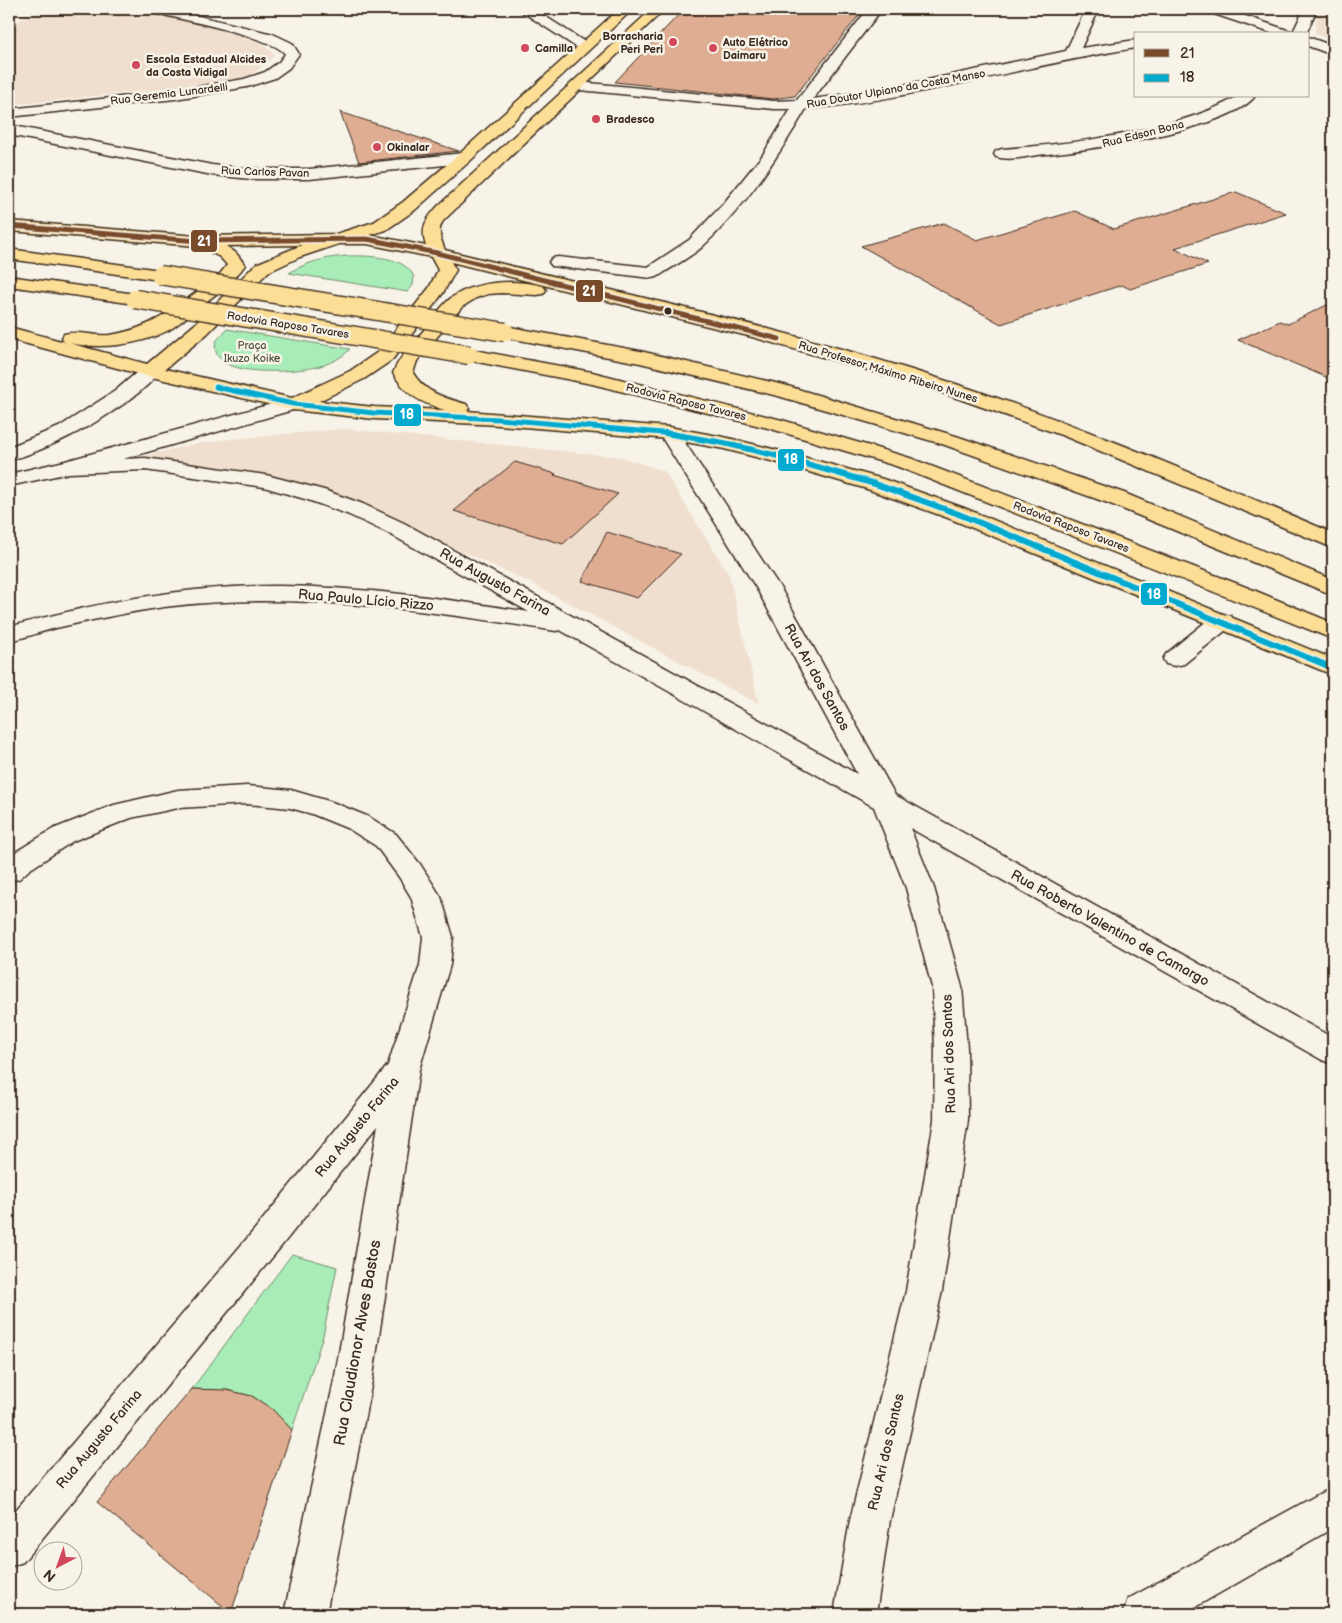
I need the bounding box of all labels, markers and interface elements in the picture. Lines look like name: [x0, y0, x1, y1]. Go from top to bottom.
place label: Borracharia Peri Peri: [602, 30, 663, 56]
legend: [1134, 32, 1310, 98]
marker: Borracharia Peri Peri: [667, 36, 679, 48]
place label: Auto Elétrico Daimaru: [722, 36, 788, 62]
marker: Camilla: [519, 42, 531, 54]
place label: Camilla: [535, 42, 573, 55]
marker: Auto Elétrico Daimaru: [707, 42, 719, 54]
text: 21: [1180, 44, 1194, 63]
place label: Escola Estadual Alcides da Costa Vidigal: [146, 53, 267, 79]
marker: Escola Estadual Alcides da Costa Vidigal: [130, 59, 142, 71]
street label: Rua Doutor Ulpiano da Costa Manso: [805, 67, 987, 111]
text: 18: [1180, 68, 1195, 87]
street label: Rua Geremia Lunardelli: [110, 80, 228, 108]
marker: Bradesco: [590, 113, 602, 125]
place label: Bradesco: [606, 113, 655, 126]
street label: Rua Edson Bona: [1101, 118, 1185, 150]
marker: Okinalar: [371, 141, 383, 153]
place label: Okinalar: [387, 141, 430, 154]
street label: Rua Carlos Pavan: [221, 164, 309, 180]
line badge: 21: [190, 229, 218, 253]
text: 21: [197, 233, 211, 250]
line badge: 21: [575, 279, 604, 303]
text: 21: [582, 283, 596, 300]
unlabelled marker: [663, 306, 673, 316]
street label: Rodovia Raposo Tavares: [226, 309, 350, 341]
park label: Praça Ikuzo Koike: [224, 339, 281, 365]
street label: Rua Professor Máximo Ribeiro Nunes: [797, 339, 980, 406]
street label: Rodovia Raposo Tavares: [625, 381, 748, 423]
line badge: 18: [393, 403, 422, 427]
text: 18: [400, 406, 414, 423]
line badge: 18: [777, 448, 805, 472]
text: 18: [784, 451, 798, 468]
street label: Rodovia Raposo Tavares: [1011, 499, 1131, 555]
street label: Rua Augusto Farina: [437, 544, 553, 620]
line badge: 18: [1140, 582, 1168, 606]
street label: Rua Paulo Lício Rizzo: [297, 586, 435, 614]
text: 18: [1147, 586, 1161, 603]
street label: Rua Ari dos Santos: [781, 621, 853, 733]
street label: Rua Roberto Valentino de Camargo: [1008, 866, 1212, 990]
street label: Rua Ari dos Santos: [938, 994, 960, 1114]
street label: Rua Augusto Farina: [311, 1073, 403, 1181]
street label: Rua Claudionor Alves Bastos: [331, 1239, 385, 1447]
street label: Rua Augusto Farina: [53, 1386, 145, 1492]
street label: Rua Ari dos Santos: [864, 1392, 908, 1512]
north arrow: [32, 1540, 82, 1590]
text: N: [40, 1566, 59, 1585]

